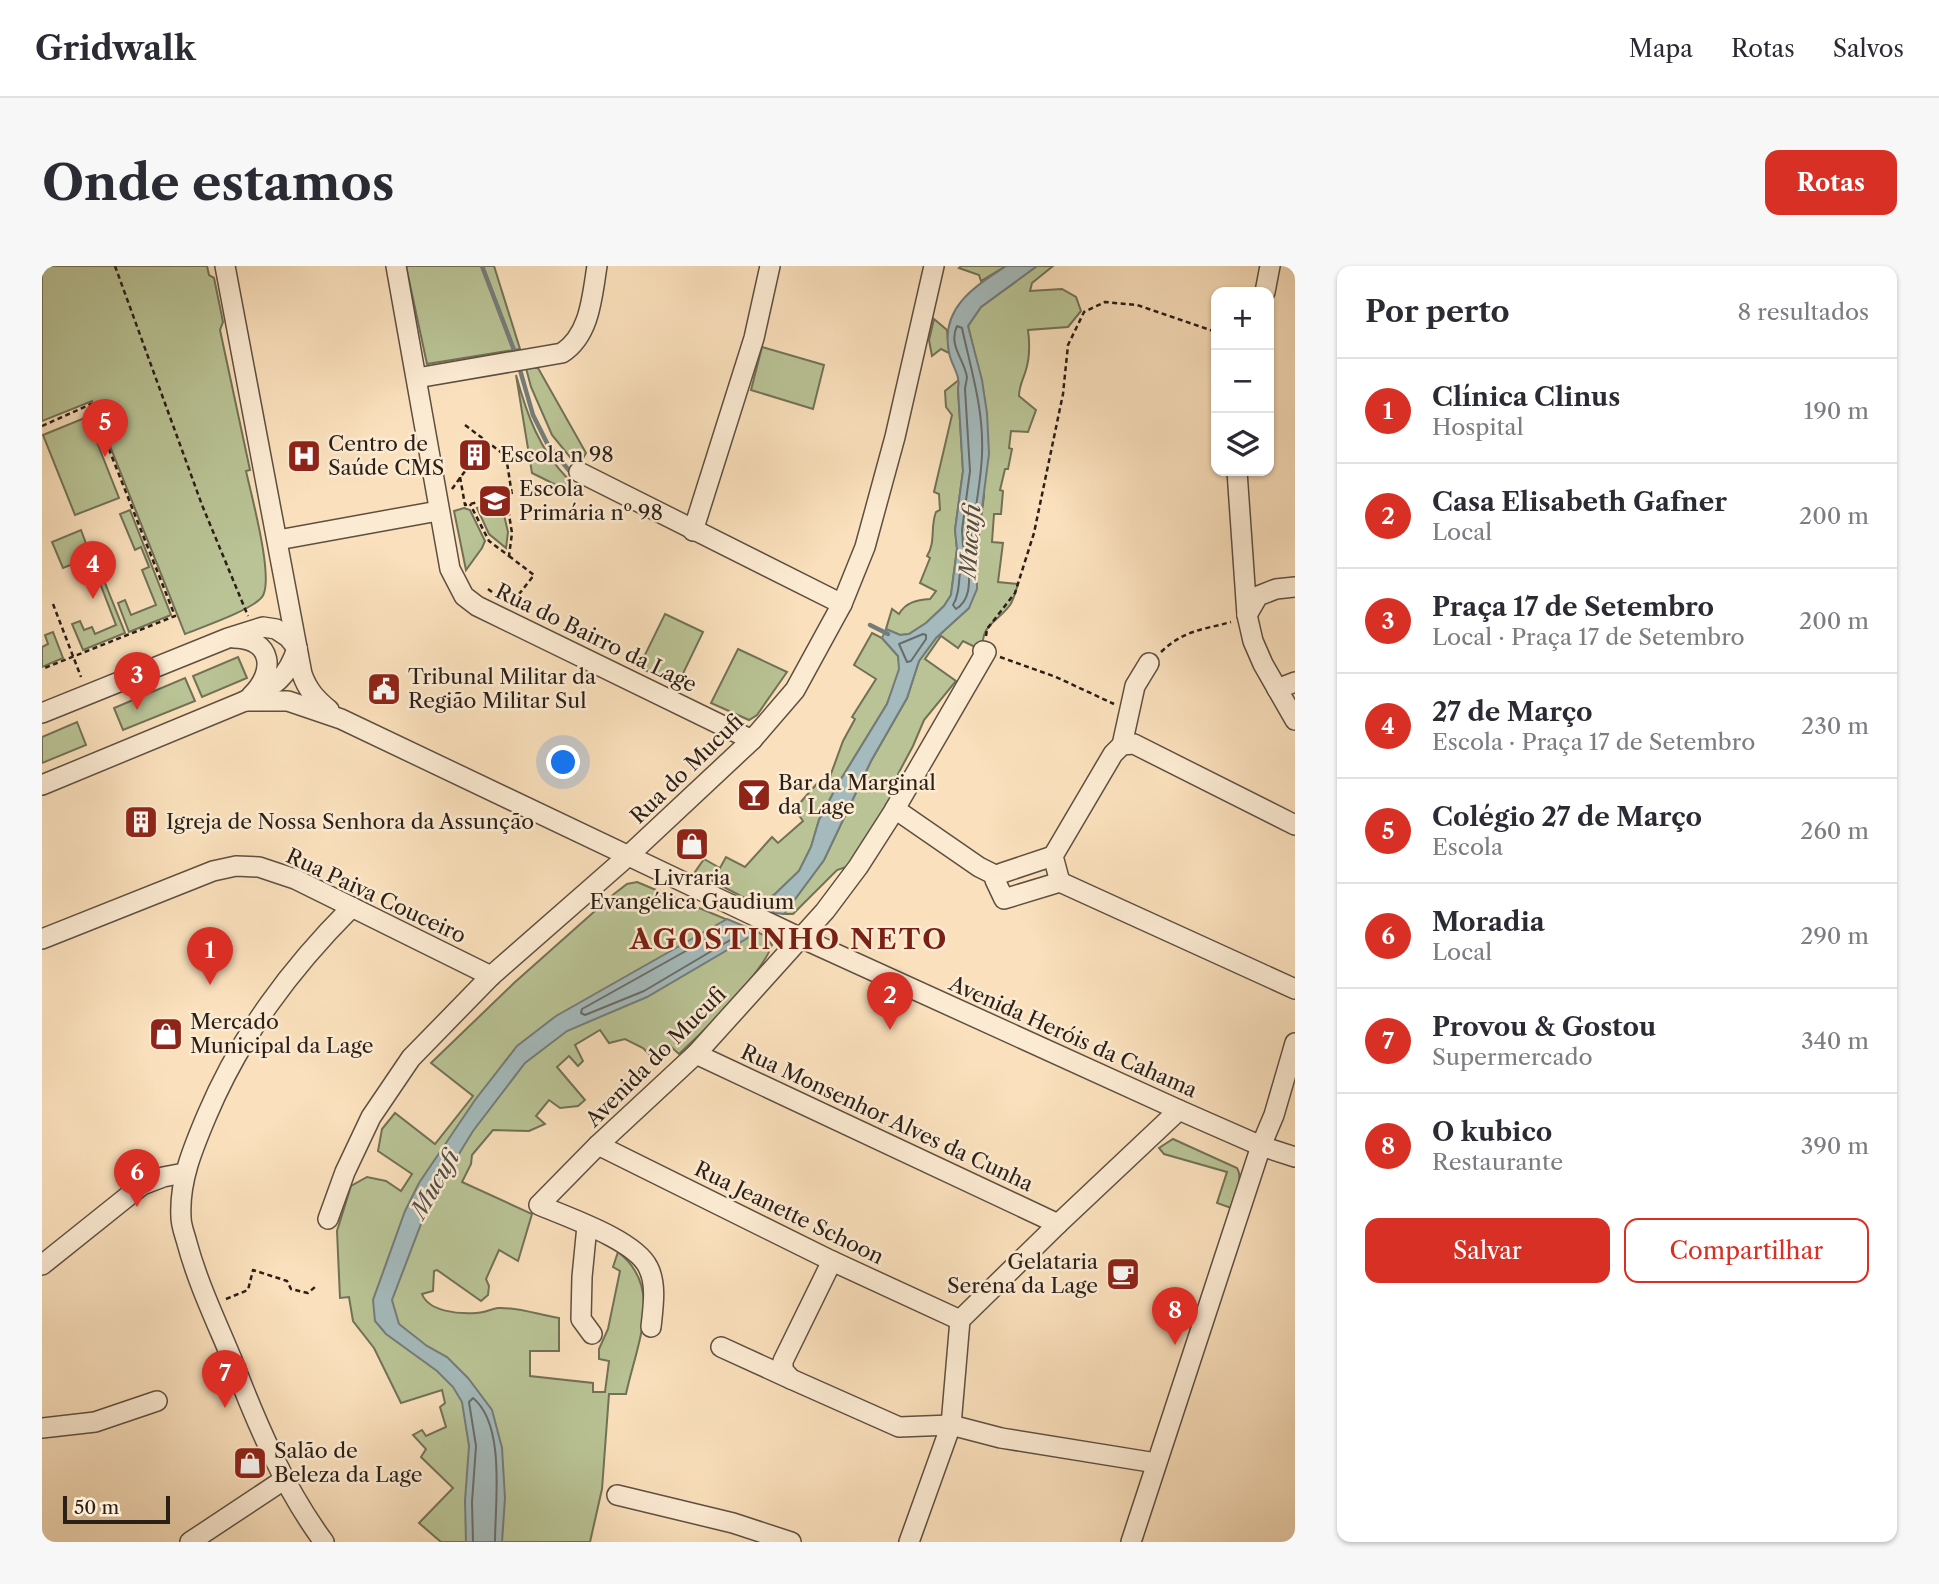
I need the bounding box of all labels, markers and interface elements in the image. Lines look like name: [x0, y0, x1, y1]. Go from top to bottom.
text: Gridwalk: [35, 28, 196, 69]
text: Mapa: [1629, 34, 1693, 63]
text: Rotas: [1731, 34, 1795, 63]
text: Salvos: [1833, 34, 1904, 63]
button: Rotas: [1765, 150, 1897, 215]
text: Onde estamos: [42, 152, 394, 213]
map controls: [1211, 287, 1274, 476]
button: +: [1211, 287, 1274, 350]
text: Por perto: [1365, 293, 1510, 330]
text: 8 resultados: [1738, 298, 1869, 326]
button: −: [1211, 350, 1274, 413]
text: Clínica Clinus: [1432, 381, 1620, 413]
text: 1: [1383, 397, 1393, 425]
text: 190 m: [1804, 397, 1869, 425]
pin: 5: [82, 399, 128, 457]
button: layers: [1211, 413, 1274, 476]
text: Hospital: [1432, 413, 1524, 441]
place label: Centro de Saúde CMS: [328, 431, 444, 480]
building icon: Escola n 98: [456, 436, 494, 474]
hospital icon: Centro de Saúde CMS: [285, 437, 323, 475]
place label: Escola n 98: [500, 442, 614, 467]
place label: Escola Primária nº 98: [519, 476, 663, 525]
school or university icon: Escola Primária nº 98: [476, 482, 514, 520]
text: Casa Elisabeth Gafner: [1432, 486, 1727, 518]
water label: Mucufi: [953, 502, 987, 582]
text: 2: [1381, 502, 1395, 530]
text: 200 m: [1799, 502, 1869, 530]
text: Local: [1432, 518, 1492, 546]
pin: 4: [70, 541, 116, 599]
street label: Rua do Bairro da Lage: [492, 578, 701, 697]
text: Praça 17 de Setembro: [1432, 591, 1714, 623]
text: 3: [1382, 607, 1395, 635]
text: 200 m: [1799, 607, 1869, 635]
text: Local · Praça 17 de Setembro: [1432, 623, 1745, 651]
pin: 3: [114, 652, 160, 710]
place label: Tribunal Militar da Região Militar Sul: [408, 664, 597, 713]
public building icon: Tribunal Militar da Região Militar Sul: [365, 670, 403, 708]
text: 27 de Março: [1432, 696, 1593, 728]
street label: Rua do Mucufi: [625, 709, 748, 829]
text: 4: [1381, 712, 1395, 740]
text: 230 m: [1801, 712, 1869, 740]
text: Escola · Praça 17 de Setembro: [1432, 728, 1755, 756]
your location: [546, 745, 580, 779]
place label: Bar da Marginal da Lage: [778, 770, 936, 819]
bar icon: Bar da Marginal da Lage: [735, 776, 773, 814]
text: Colégio 27 de Março: [1432, 801, 1702, 833]
building icon: Igreja de Nossa Senhora da Assunção: [122, 803, 160, 841]
place label: Igreja de Nossa Senhora da Assunção: [166, 809, 534, 834]
text: 5: [1382, 817, 1394, 845]
text: 260 m: [1800, 817, 1869, 845]
shop icon: Livraria Evangélica Gaudium: [673, 825, 711, 863]
text: Escola: [1432, 833, 1503, 861]
street label: Rua Paiva Couceiro: [282, 843, 470, 948]
place label: Livraria Evangélica Gaudium: [590, 865, 795, 914]
text: Moradia: [1432, 906, 1545, 938]
district label: AGOSTINHO NETO: [629, 922, 948, 956]
text: 6: [1381, 922, 1395, 950]
text: 290 m: [1800, 922, 1869, 950]
pin: 1: [187, 927, 233, 985]
text: Local: [1432, 938, 1492, 966]
street label: Avenida Heróis da Cahama: [944, 970, 1202, 1103]
pin: 2: [867, 972, 913, 1030]
street label: Avenida do Mucufi: [580, 981, 731, 1133]
place label: Mercado Municipal da Lage: [190, 1009, 373, 1058]
text: Provou & Gostou: [1432, 1011, 1656, 1043]
shop icon: Mercado Municipal da Lage: [147, 1015, 185, 1053]
text: 7: [1382, 1027, 1394, 1055]
text: 340 m: [1801, 1027, 1869, 1055]
street label: Rua Monsenhor Alves da Cunha: [737, 1039, 1038, 1197]
text: Supermercado: [1432, 1043, 1593, 1071]
text: O kubico: [1432, 1116, 1552, 1148]
text: 8: [1381, 1132, 1395, 1160]
text: 390 m: [1801, 1132, 1869, 1160]
water label: Mucufi: [403, 1144, 466, 1226]
text: Restaurante: [1432, 1148, 1563, 1176]
pin: 6: [114, 1149, 160, 1207]
street label: Rua Jeanette Schoon: [691, 1156, 888, 1269]
button: Salvar: [1365, 1218, 1610, 1283]
button: Compartilhar: [1624, 1218, 1869, 1283]
place label: Gelataria Serena da Lage: [947, 1249, 1099, 1298]
cafe icon: Gelataria Serena da Lage: [1104, 1255, 1142, 1293]
pin: 8: [1152, 1287, 1198, 1345]
pin: 7: [202, 1350, 248, 1408]
place label: Salão de Beleza da Lage: [274, 1438, 422, 1487]
shop icon: Salão de Beleza da Lage: [231, 1444, 269, 1482]
scale bar: [63, 1493, 170, 1525]
text: 50 m: [74, 1496, 119, 1519]

